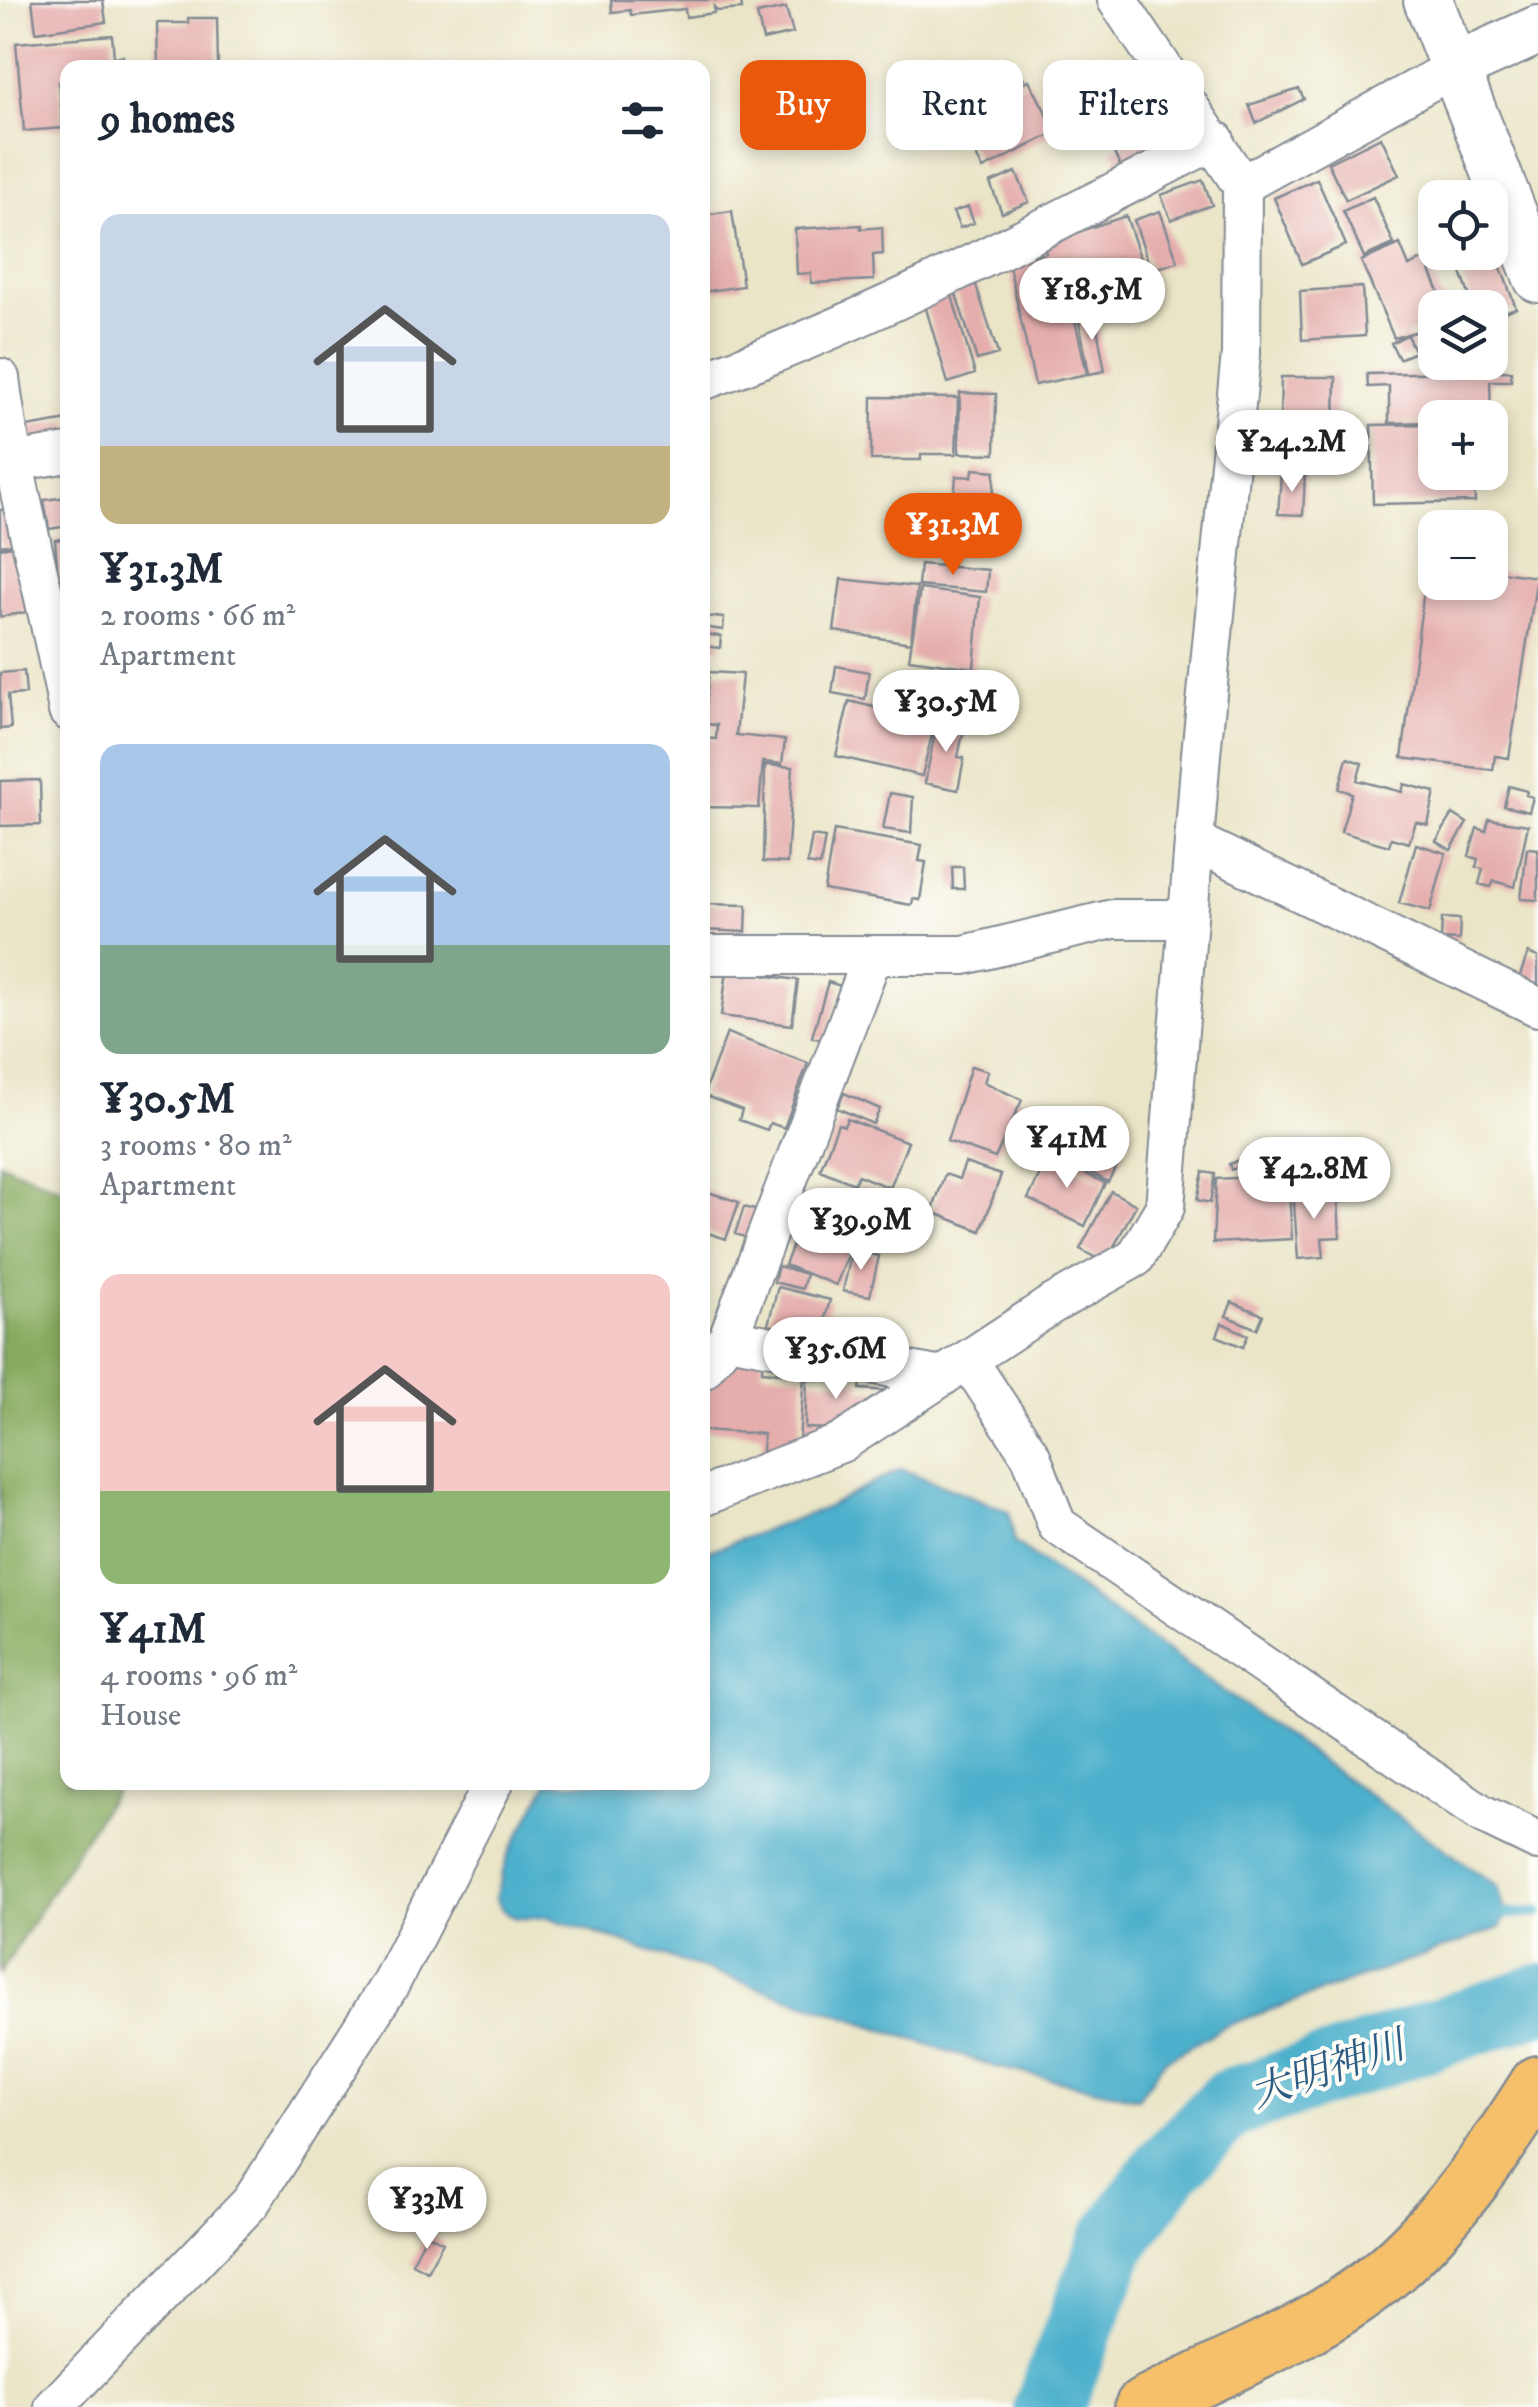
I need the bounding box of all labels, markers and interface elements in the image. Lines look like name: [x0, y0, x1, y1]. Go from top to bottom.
chip: Buy: [740, 60, 866, 150]
chip: Rent: [886, 60, 1023, 150]
chip: Filters: [1043, 60, 1204, 150]
icon: filters: [615, 93, 670, 148]
text: 9 homes: [100, 94, 235, 146]
map controls: [1418, 180, 1508, 600]
button: locate: [1418, 180, 1508, 270]
pin: ¥18.5M: [1011, 258, 1173, 343]
text: ¥18.5M: [1041, 270, 1143, 310]
icon: home: [295, 279, 475, 459]
button: layers: [1418, 290, 1508, 380]
button: +: [1418, 400, 1508, 490]
pin: ¥24.2M: [1211, 410, 1373, 495]
text: ¥24.2M: [1238, 422, 1346, 462]
pin: ¥31.3M: [872, 493, 1034, 578]
text: ¥31.3M: [906, 505, 1000, 545]
button: −: [1418, 510, 1508, 600]
text: ¥31.3M: [100, 544, 223, 596]
text: 2 rooms · 66 m²: [100, 596, 295, 636]
text: Apartment: [100, 636, 236, 676]
pin: ¥30.5M: [865, 670, 1027, 755]
text: ¥30.5M: [895, 682, 997, 722]
icon: home: [295, 809, 475, 989]
text: ¥30.5M: [100, 1074, 235, 1126]
pin: ¥41M: [1008, 1106, 1126, 1191]
text: ¥41M: [1027, 1118, 1107, 1158]
text: 3 rooms · 80 m²: [100, 1126, 292, 1166]
pin: ¥42.8M: [1233, 1137, 1395, 1222]
text: ¥42.8M: [1260, 1149, 1368, 1189]
text: Apartment: [100, 1166, 236, 1206]
pin: ¥39.9M: [780, 1188, 942, 1273]
text: ¥39.9M: [810, 1200, 912, 1240]
pin: ¥35.6M: [755, 1317, 917, 1402]
text: ¥35.6M: [785, 1329, 887, 1369]
icon: home: [295, 1339, 475, 1519]
text: ¥41M: [100, 1604, 206, 1656]
text: 4 rooms · 96 m²: [100, 1656, 297, 1696]
text: House: [100, 1696, 181, 1736]
water label: 大明神川: [1244, 2020, 1416, 2121]
pin: ¥33M: [368, 2167, 486, 2252]
text: ¥33M: [390, 2179, 464, 2219]

